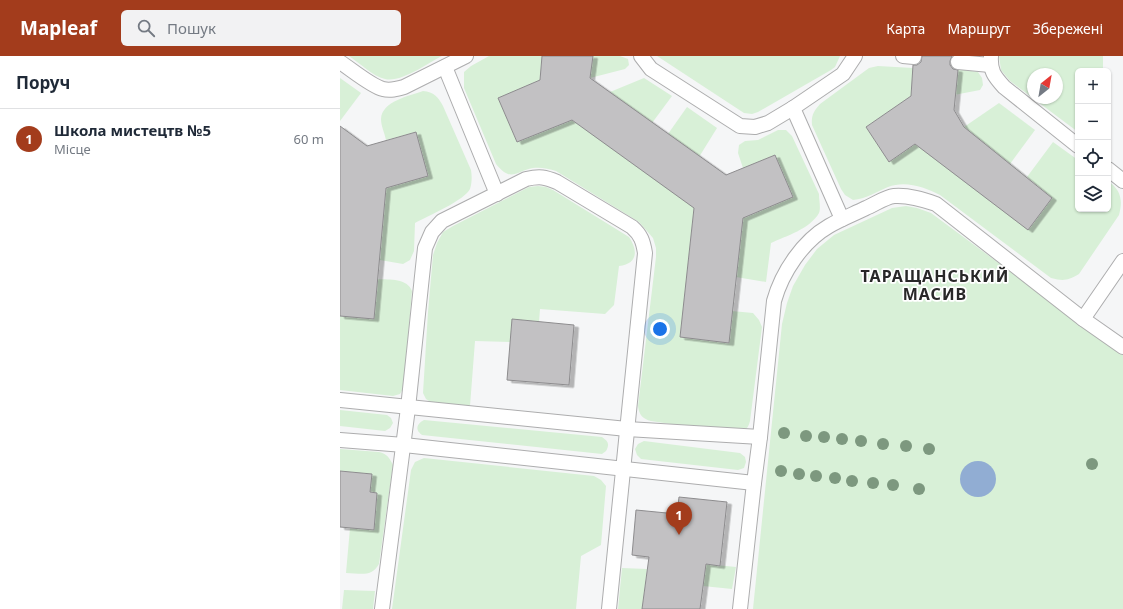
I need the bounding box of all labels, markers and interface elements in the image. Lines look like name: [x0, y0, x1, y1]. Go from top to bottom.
search box: [121, 10, 401, 46]
text: Mapleaf: [20, 15, 97, 41]
icon: search: [135, 17, 157, 39]
text: Пошук: [167, 18, 216, 38]
text: Карта: [886, 19, 925, 38]
text: Маршрут: [947, 19, 1011, 38]
text: Збережені: [1033, 19, 1103, 38]
north arrow: [1027, 68, 1063, 104]
map controls: [1075, 68, 1111, 212]
button: +: [1075, 68, 1111, 104]
text: Поруч: [16, 71, 70, 94]
button: −: [1075, 104, 1111, 140]
text: Школа мистецтв №5: [54, 120, 211, 140]
text: 1: [25, 130, 33, 148]
text: 60 m: [294, 130, 324, 148]
text: Місце: [54, 140, 91, 158]
button: locate: [1075, 140, 1111, 176]
button: layers: [1075, 176, 1111, 212]
district label: ТАРАЩАНСЬКИЙ МАСИВ: [860, 265, 1010, 305]
your location: [650, 319, 670, 339]
pin: 1: [666, 502, 692, 535]

